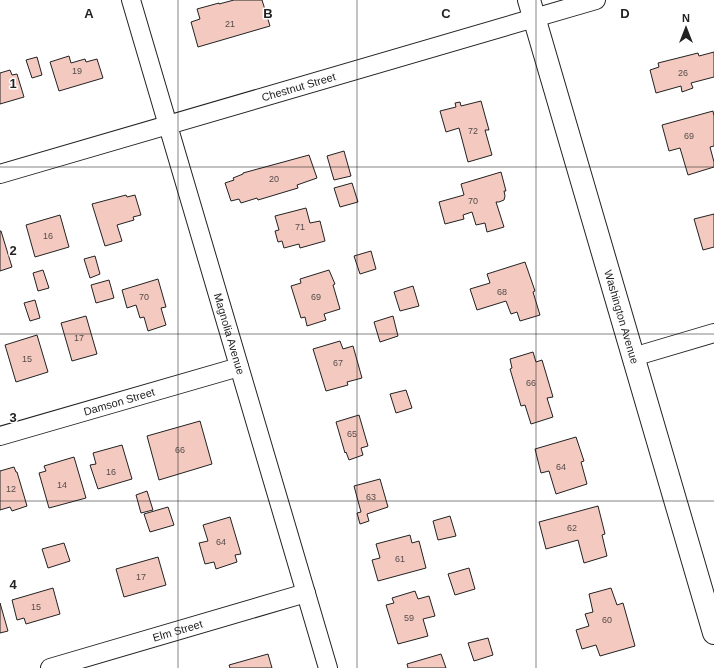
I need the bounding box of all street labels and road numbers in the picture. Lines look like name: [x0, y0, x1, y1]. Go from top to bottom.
street label: Chestnut Street: [260, 70, 337, 103]
street label: Washington Avenue: [602, 268, 641, 365]
street label: Magnolia Avenue: [212, 292, 247, 376]
street label: Damson Street: [82, 386, 156, 418]
street label: Elm Street: [151, 618, 204, 644]

